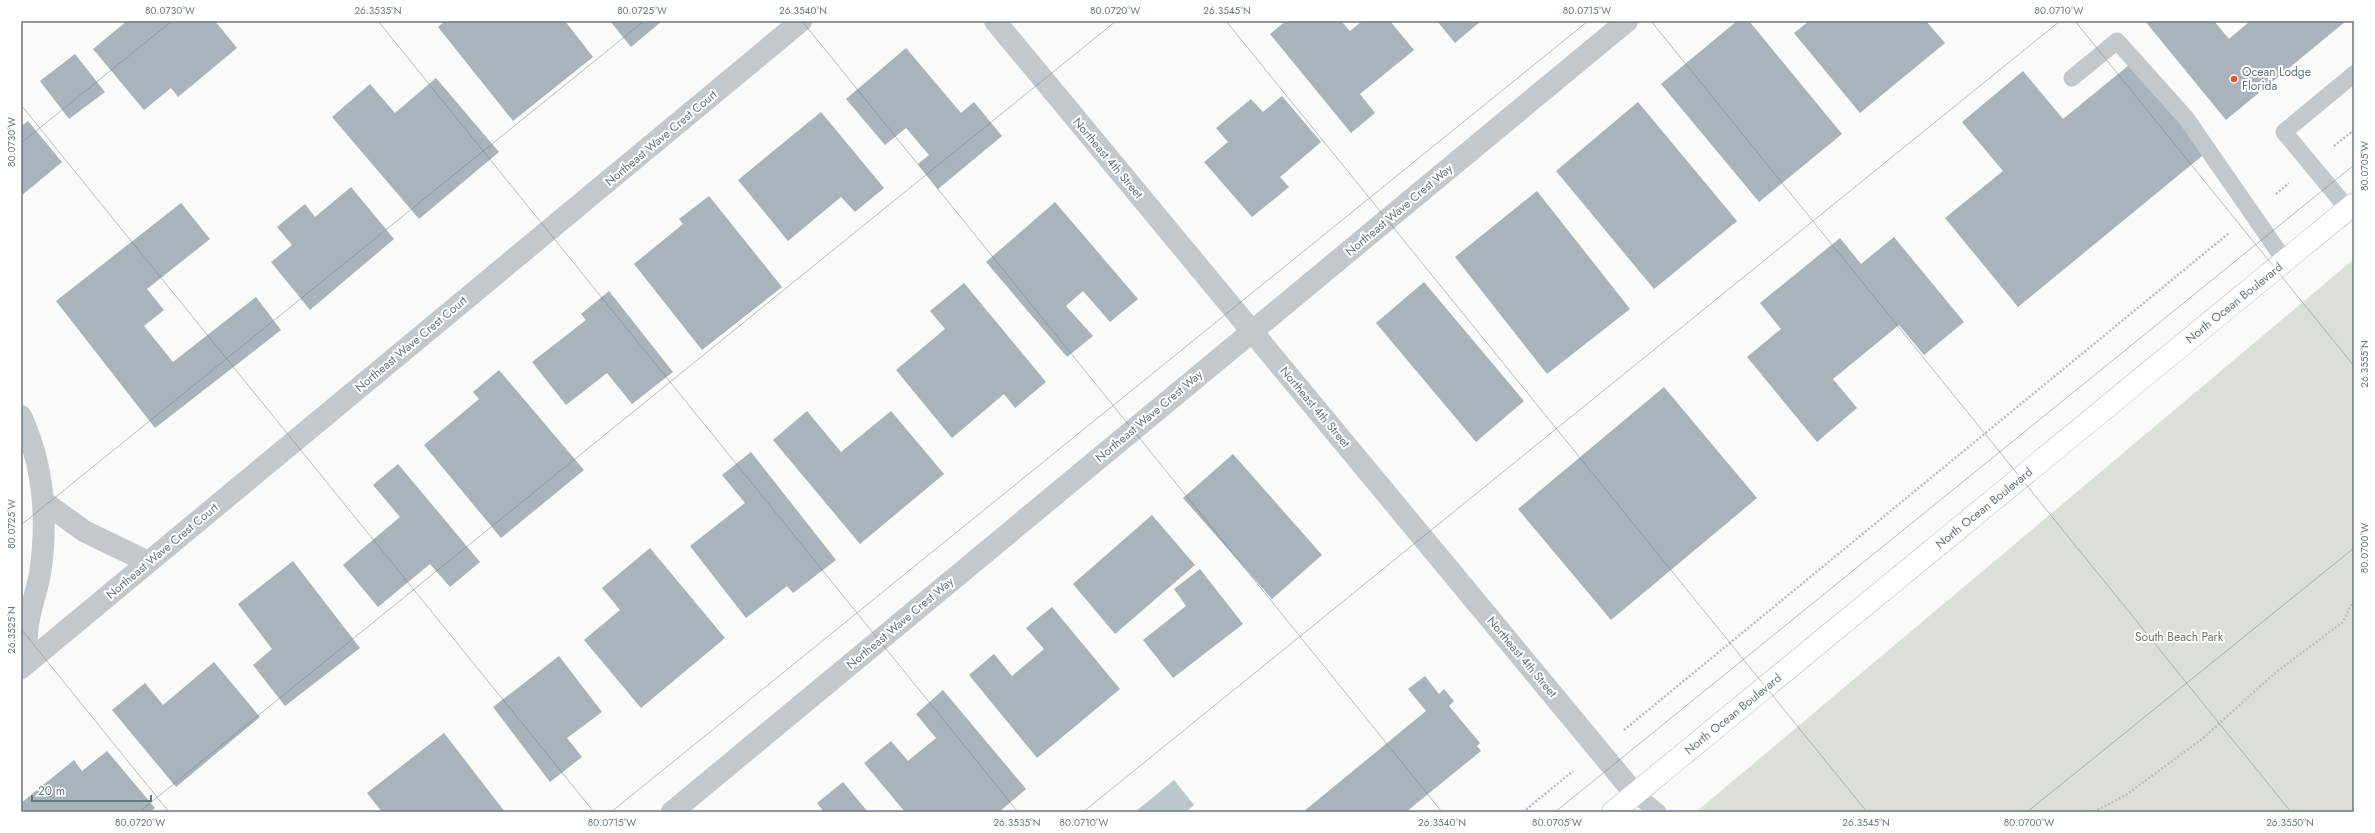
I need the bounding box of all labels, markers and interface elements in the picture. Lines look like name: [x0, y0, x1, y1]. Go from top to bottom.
text: 80.0730°W: [145, 3, 195, 18]
text: 26.3535°N: [354, 3, 402, 18]
text: 80.0725°W: [617, 3, 667, 18]
text: 26.3540°N: [779, 3, 827, 18]
text: 80.0720°W: [1090, 3, 1140, 18]
text: 26.3545°N: [1203, 3, 1251, 18]
text: 80.0715°W: [1563, 3, 1611, 18]
text: 80.0710°W: [2035, 3, 2084, 18]
place label: Ocean Lodge Florida: [2242, 63, 2311, 95]
marker: Ocean Lodge Florida: [2229, 74, 2239, 84]
street label: Northeast Wave Crest Court: [601, 86, 721, 190]
street label: Northeast 4th Street: [1069, 114, 1147, 202]
text: 80.0730°W: [4, 117, 19, 167]
text: 80.0705°W: [2357, 141, 2372, 191]
street label: Northeast Wave Crest Way: [1342, 159, 1457, 260]
street label: North Ocean Boulevard: [2182, 258, 2286, 348]
street label: Northeast Wave Crest Court: [351, 292, 471, 396]
text: 26.3555°N: [2357, 340, 2372, 388]
street label: Northeast 4th Street: [1276, 363, 1354, 451]
street label: Northeast Wave Crest Way: [1092, 365, 1207, 466]
street label: North Ocean Boulevard: [1932, 463, 2036, 553]
text: 80.0725°W: [4, 499, 19, 549]
street label: Northeast Wave Crest Court: [102, 499, 222, 603]
text: 80.0700°W: [2357, 523, 2372, 573]
street label: Northeast Wave Crest Way: [843, 572, 958, 673]
text: 26.3525°N: [4, 606, 19, 654]
street label: Northeast 4th Street: [1483, 613, 1561, 701]
park label: South Beach Park: [2135, 628, 2224, 646]
street label: North Ocean Boulevard: [1681, 669, 1785, 759]
scale bar: [32, 777, 151, 803]
text: 20 m: [38, 782, 65, 800]
text: 80.0720°W: [115, 815, 165, 830]
text: 80.0715°W: [588, 815, 636, 830]
text: 26.3535°N: [993, 815, 1041, 830]
text: 80.0710°W: [1060, 815, 1109, 830]
text: 26.3540°N: [1418, 815, 1466, 830]
text: 80.0705°W: [1532, 815, 1582, 830]
text: 26.3545°N: [1842, 815, 1890, 830]
text: 80.0700°W: [2004, 815, 2054, 830]
text: 26.3550°N: [2266, 815, 2314, 830]

